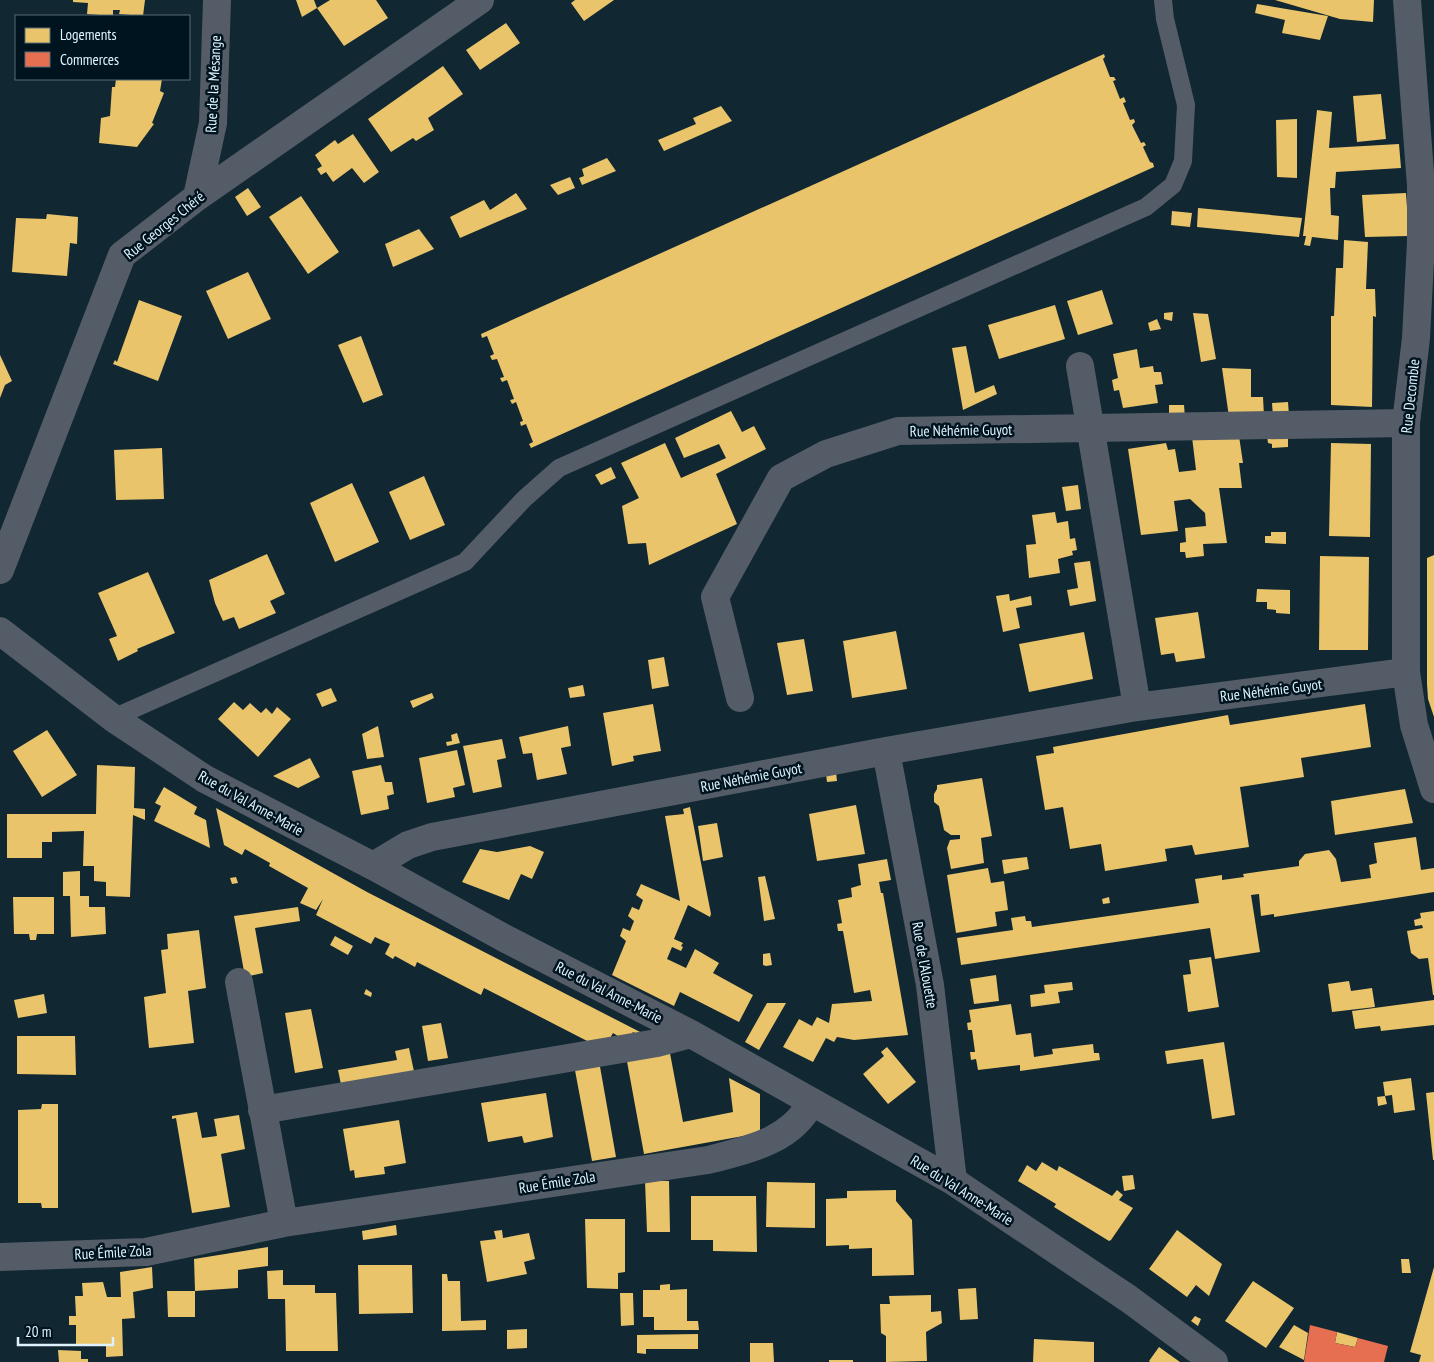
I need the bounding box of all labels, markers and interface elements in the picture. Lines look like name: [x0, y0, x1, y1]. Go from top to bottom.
legend: [15, 15, 190, 80]
text: Logements: [60, 25, 116, 44]
street label: Rue de la Mésange: [201, 35, 225, 133]
text: Commerces: [60, 50, 119, 69]
street label: Rue Georges Chéré: [120, 187, 208, 263]
street label: Rue Decomble: [1397, 358, 1423, 434]
street label: Rue Néhémie Guyot: [909, 420, 1013, 440]
street label: Rue Néhémie Guyot: [1219, 674, 1323, 706]
street label: Rue Néhémie Guyot: [699, 758, 803, 796]
street label: Rue du Val Anne-Marie: [195, 766, 307, 840]
street label: Rue de l'Alouette: [908, 920, 942, 1010]
street label: Rue du Val Anne-Marie: [552, 957, 666, 1027]
street label: Rue du Val Anne-Marie: [907, 1151, 1017, 1229]
street label: Rue Émile Zola: [517, 1167, 597, 1197]
street label: Rue Émile Zola: [74, 1240, 152, 1264]
scale bar: [18, 1314, 112, 1346]
text: 20 m: [25, 1322, 51, 1341]

